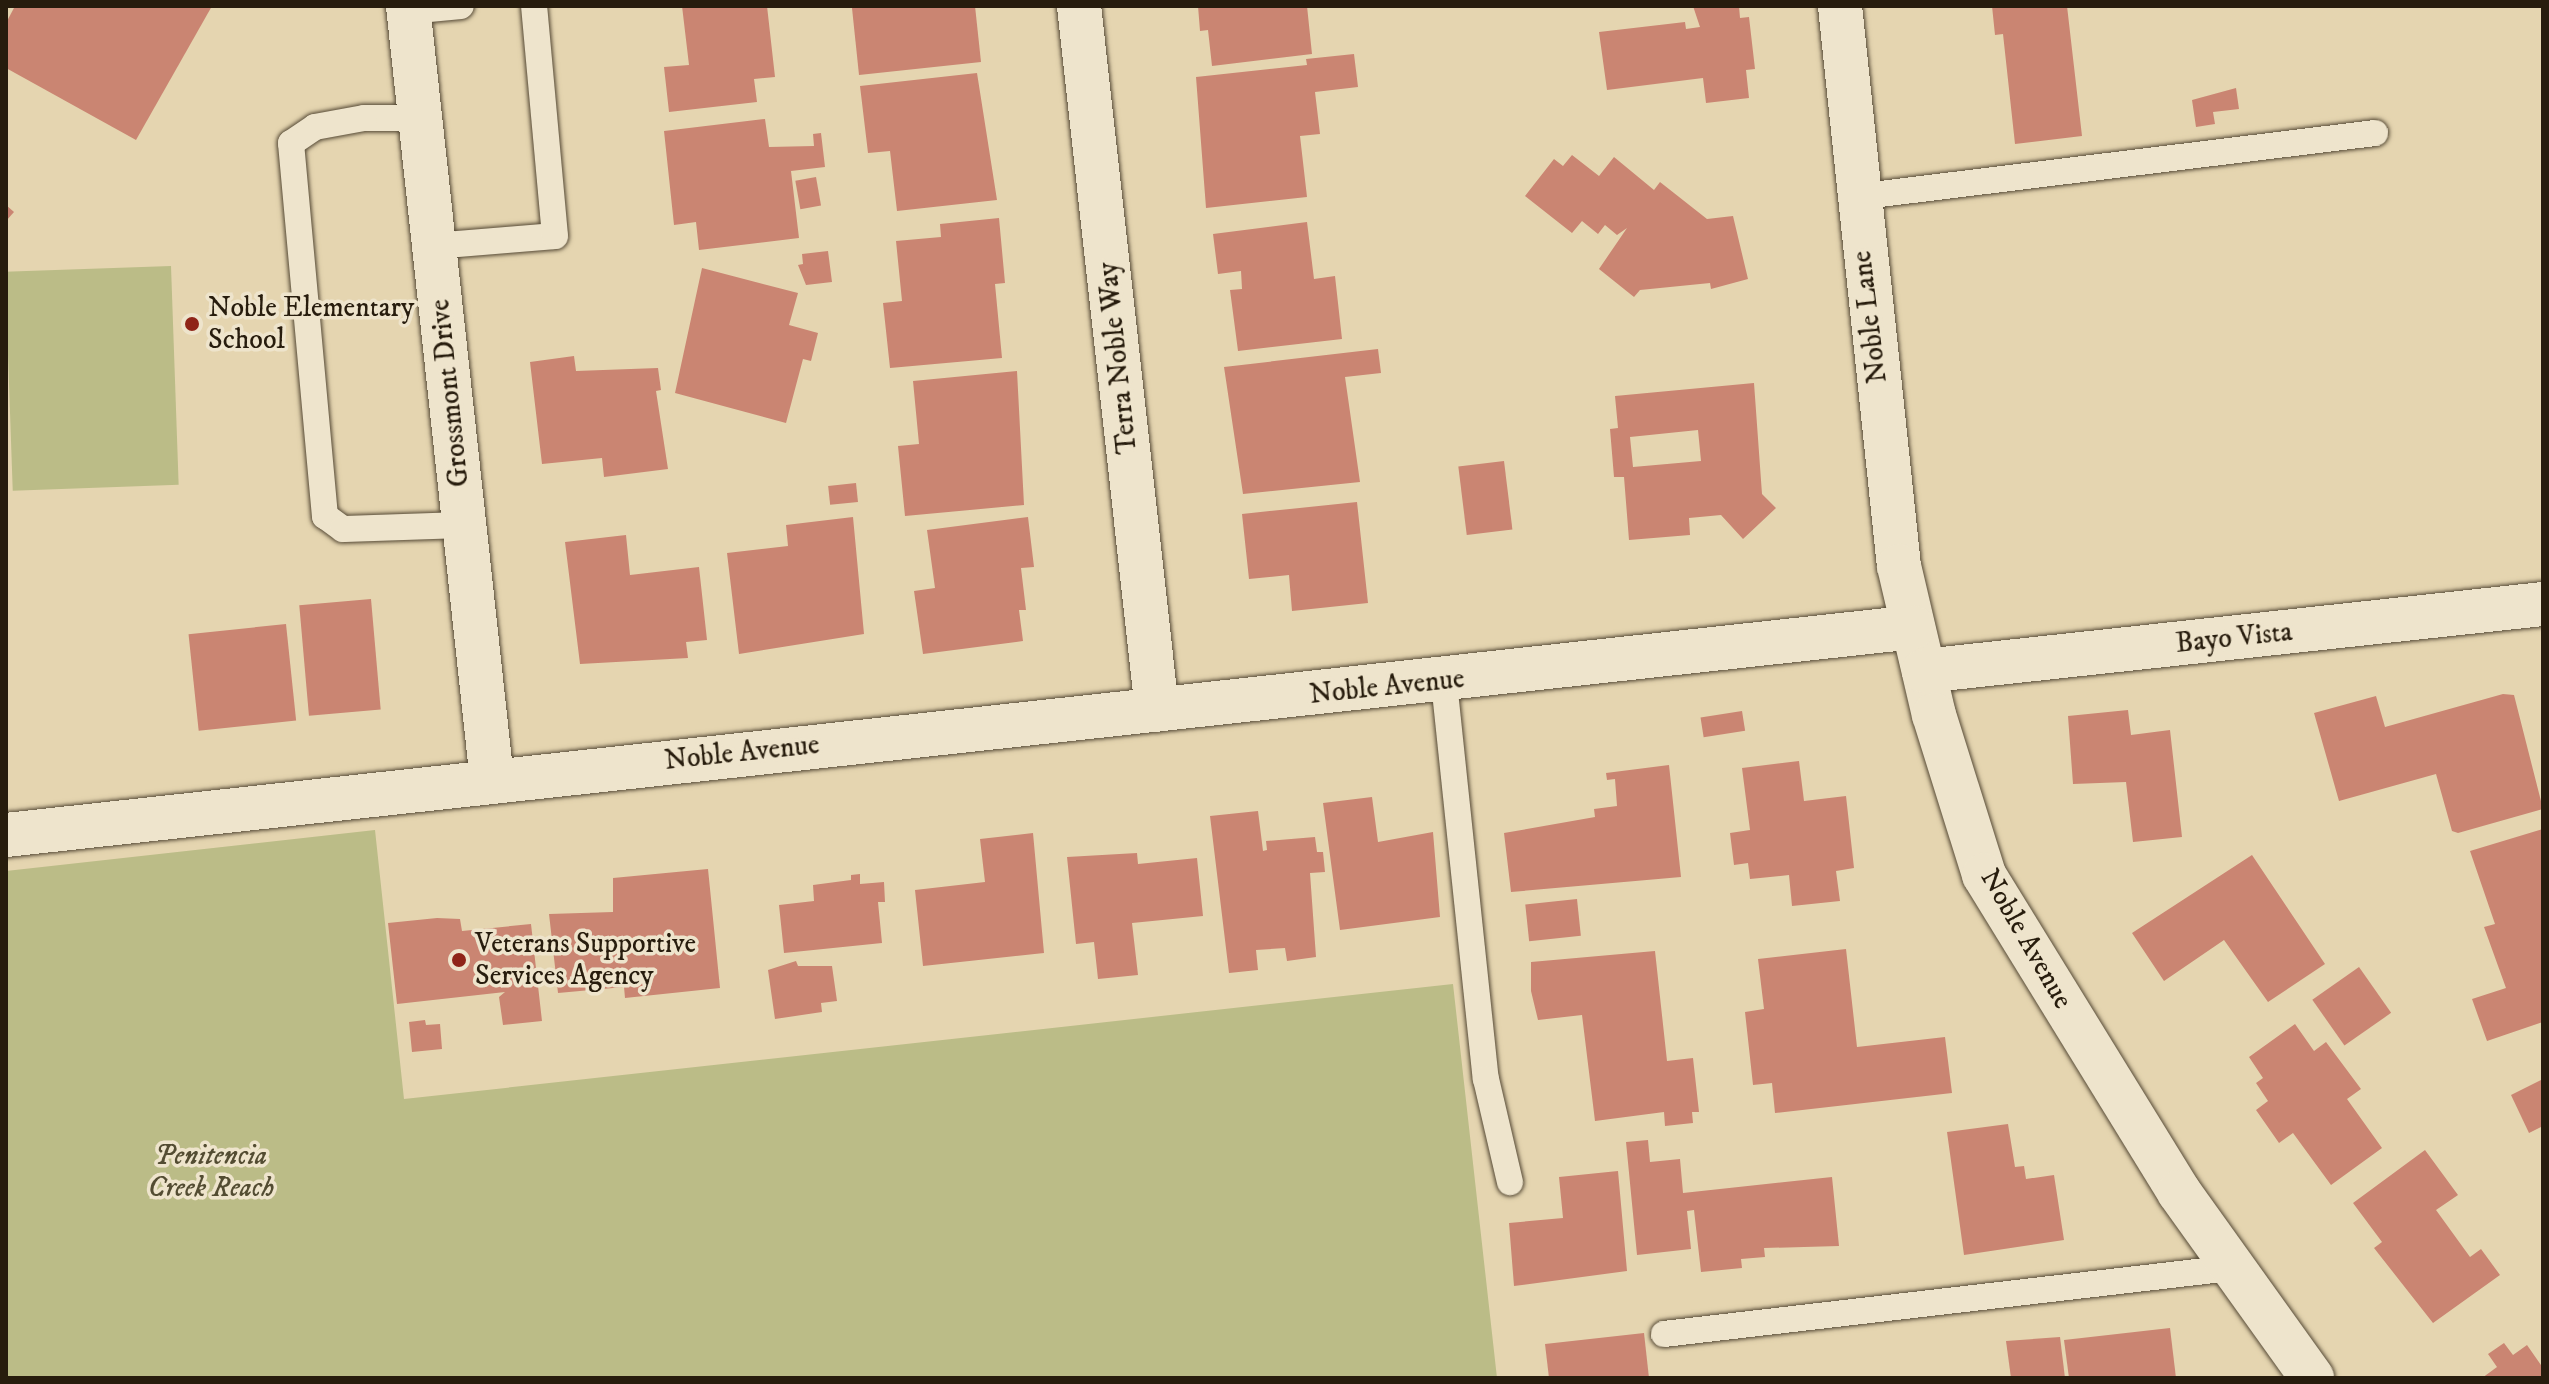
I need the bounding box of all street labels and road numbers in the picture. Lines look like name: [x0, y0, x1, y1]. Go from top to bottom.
street label: Noble Lane: [1845, 249, 1895, 385]
street label: Terra Noble Way: [1091, 260, 1145, 456]
street label: Grossmont Drive: [423, 297, 477, 489]
street label: Bayo Vista: [2174, 615, 2294, 661]
street label: Noble Avenue: [1308, 662, 1466, 712]
street label: Noble Avenue: [663, 728, 821, 778]
street label: Noble Avenue: [1973, 863, 2079, 1015]

